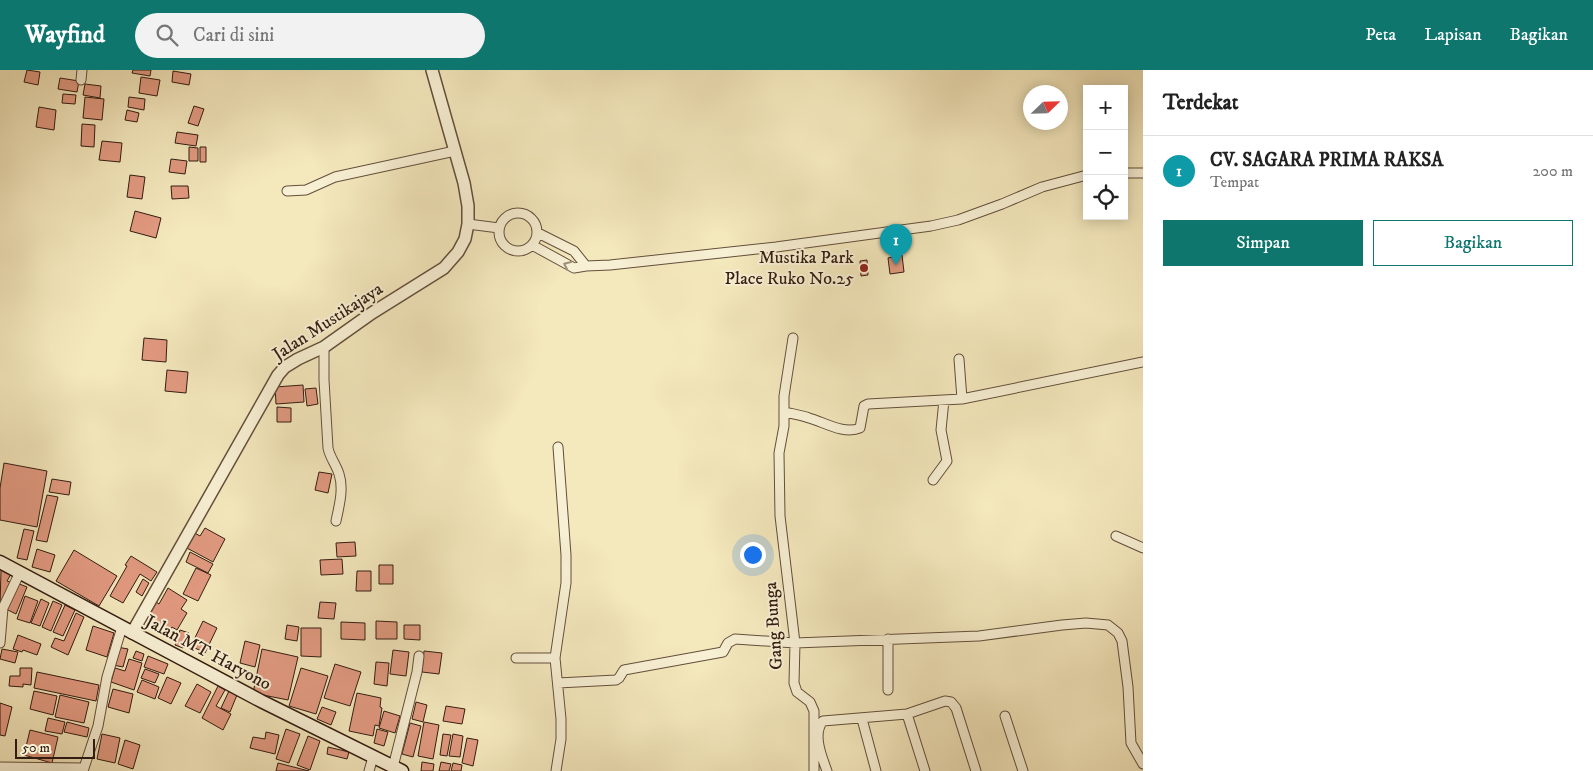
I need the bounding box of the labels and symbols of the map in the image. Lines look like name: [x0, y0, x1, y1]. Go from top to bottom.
north arrow: [1023, 85, 1068, 130]
pin: 1: [880, 224, 912, 265]
place label: Mustika Park Place Ruko No.25: [724, 247, 854, 290]
one-way arrow: [563, 260, 572, 271]
marker: Mustika Park Place Ruko No.25: [858, 262, 870, 274]
street label: Jalan Mustikajaya: [267, 278, 387, 367]
your location: [740, 542, 766, 568]
street label: Gang Bunga: [760, 581, 788, 671]
street label: Jalan MT Haryono: [139, 610, 275, 696]
scale bar: [15, 736, 95, 759]

